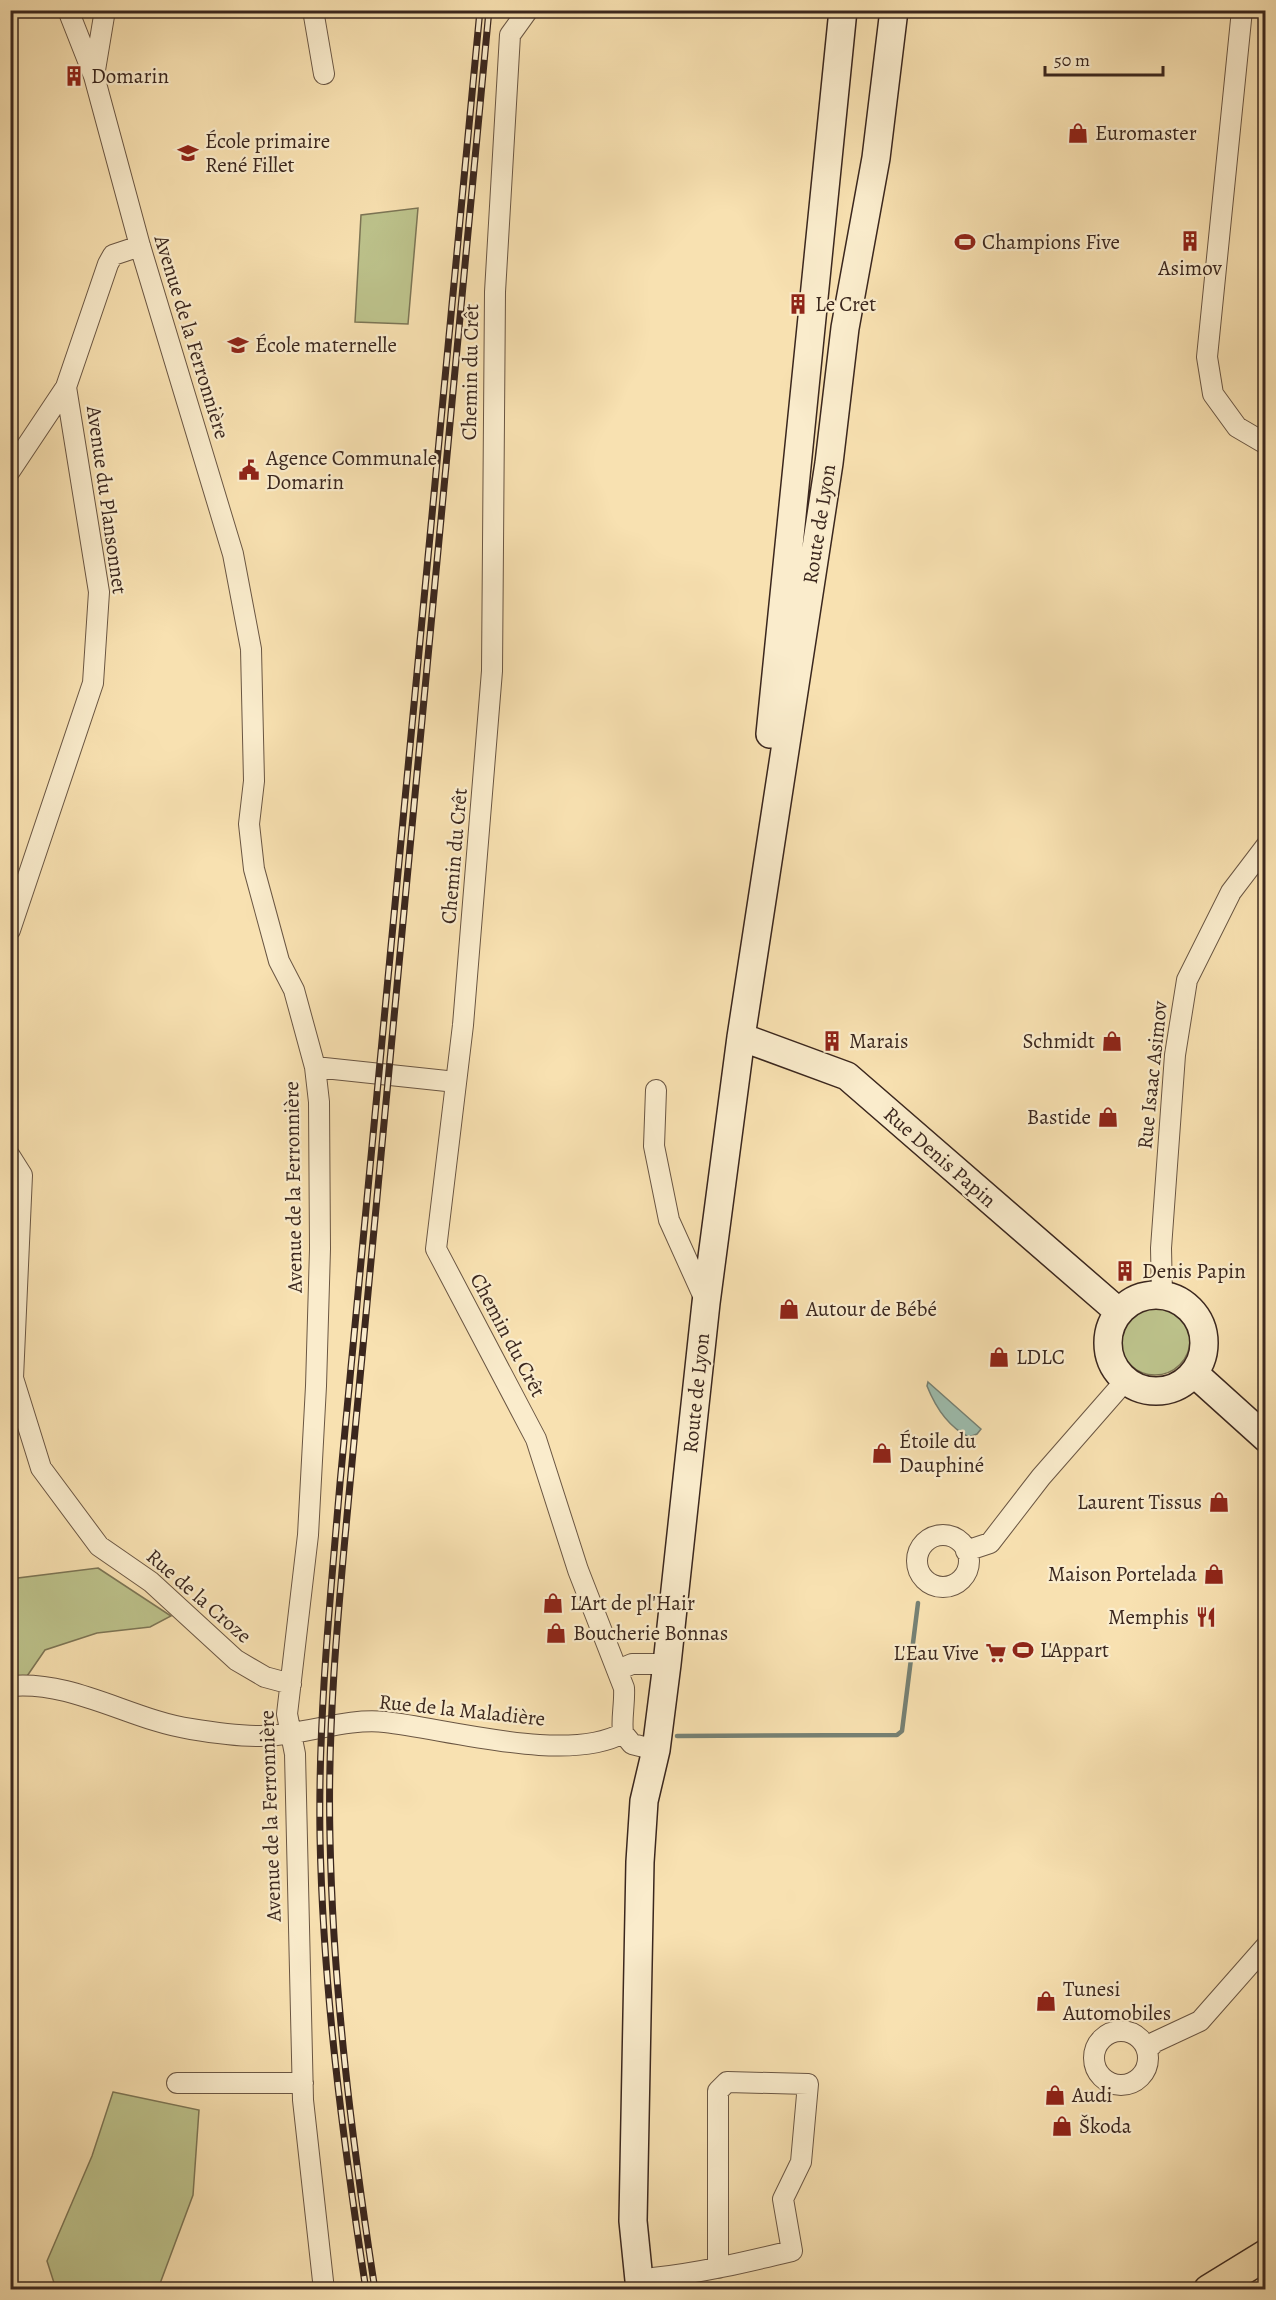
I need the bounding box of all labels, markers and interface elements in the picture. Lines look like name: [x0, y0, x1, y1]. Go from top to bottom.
scale bar: [1045, 39, 1164, 77]
text: 50 m: [1054, 48, 1090, 72]
place label: Domarin: [91, 62, 169, 90]
building icon: Domarin: [62, 64, 86, 88]
place label: Euromaster: [1095, 119, 1197, 147]
shop icon: Euromaster: [1066, 121, 1090, 145]
place label: École primaire René Fillet: [205, 127, 330, 179]
school or university icon: École primaire René Fillet: [176, 141, 200, 165]
place label: Champions Five: [982, 228, 1120, 256]
building icon: Asimov: [1178, 229, 1202, 253]
sports icon: Champions Five: [953, 230, 977, 254]
street label: Avenue de la Ferronnière: [147, 231, 236, 442]
place label: Asimov: [1157, 254, 1222, 282]
place label: Le Cret: [815, 290, 876, 318]
building icon: Le Cret: [786, 292, 810, 316]
street label: Chemin du Crêt: [455, 303, 485, 440]
place label: École maternelle: [255, 331, 397, 359]
school or university icon: École maternelle: [226, 333, 250, 357]
street label: Avenue du Plansonnet: [80, 403, 134, 596]
place label: Agence Communale Domarin: [265, 444, 437, 496]
public building icon: Agence Communale Domarin: [237, 458, 261, 482]
street label: Route de Lyon: [796, 462, 842, 586]
street label: Chemin du Crêt: [434, 787, 474, 925]
street label: Rue Isaac Asimov: [1130, 999, 1174, 1151]
place label: Marais: [849, 1027, 908, 1055]
place label: Schmidt: [1023, 1027, 1095, 1055]
building icon: Marais: [820, 1029, 844, 1053]
shop icon: Schmidt: [1100, 1029, 1124, 1053]
street label: Avenue de la Ferronnière: [277, 1081, 309, 1294]
street label: Rue Denis Papin: [878, 1100, 1002, 1214]
place label: Bastide: [1027, 1103, 1091, 1131]
shop icon: Bastide: [1096, 1105, 1120, 1129]
place label: Denis Papin: [1142, 1257, 1246, 1285]
building icon: Denis Papin: [1113, 1259, 1137, 1283]
street label: Chemin du Crêt: [464, 1268, 552, 1402]
place label: Autour de Bébé: [805, 1295, 937, 1323]
shop icon: Autour de Bébé: [777, 1297, 801, 1321]
street label: Route de Lyon: [676, 1332, 716, 1454]
place label: LDLC: [1016, 1343, 1065, 1371]
shop icon: LDLC: [987, 1345, 1011, 1369]
place label: Étoile du Dauphiné: [899, 1427, 984, 1479]
shop icon: Étoile du Dauphiné: [870, 1441, 894, 1465]
place label: Laurent Tissus: [1077, 1488, 1202, 1516]
shop icon: Laurent Tissus: [1207, 1490, 1231, 1514]
street label: Rue de la Croze: [140, 1542, 258, 1650]
place label: Maison Portelada: [1048, 1560, 1197, 1588]
shop icon: Maison Portelada: [1202, 1562, 1226, 1586]
place label: L'Art de pl'Hair: [570, 1589, 695, 1617]
shop icon: L'Art de pl'Hair: [541, 1591, 565, 1615]
place label: Memphis: [1108, 1603, 1189, 1631]
restaurant icon: Memphis: [1194, 1605, 1218, 1629]
place label: Boucherie Bonnas: [573, 1619, 728, 1647]
shop icon: Boucherie Bonnas: [544, 1621, 568, 1645]
place label: L'Appart: [1040, 1636, 1109, 1664]
sports icon: L'Appart: [1011, 1638, 1035, 1662]
place label: L'Eau Vive: [893, 1639, 979, 1667]
supermarket icon: L'Eau Vive: [984, 1641, 1008, 1665]
street label: Rue de la Maladière: [377, 1687, 547, 1733]
street label: Avenue de la Ferronnière: [252, 1710, 288, 1923]
place label: Tunesi Automobiles: [1062, 1975, 1171, 2027]
shop icon: Tunesi Automobiles: [1034, 1989, 1058, 2013]
place label: Audi: [1071, 2081, 1112, 2109]
shop icon: Audi: [1043, 2083, 1067, 2107]
place label: Škoda: [1079, 2112, 1132, 2140]
shop icon: Škoda: [1050, 2114, 1074, 2138]

